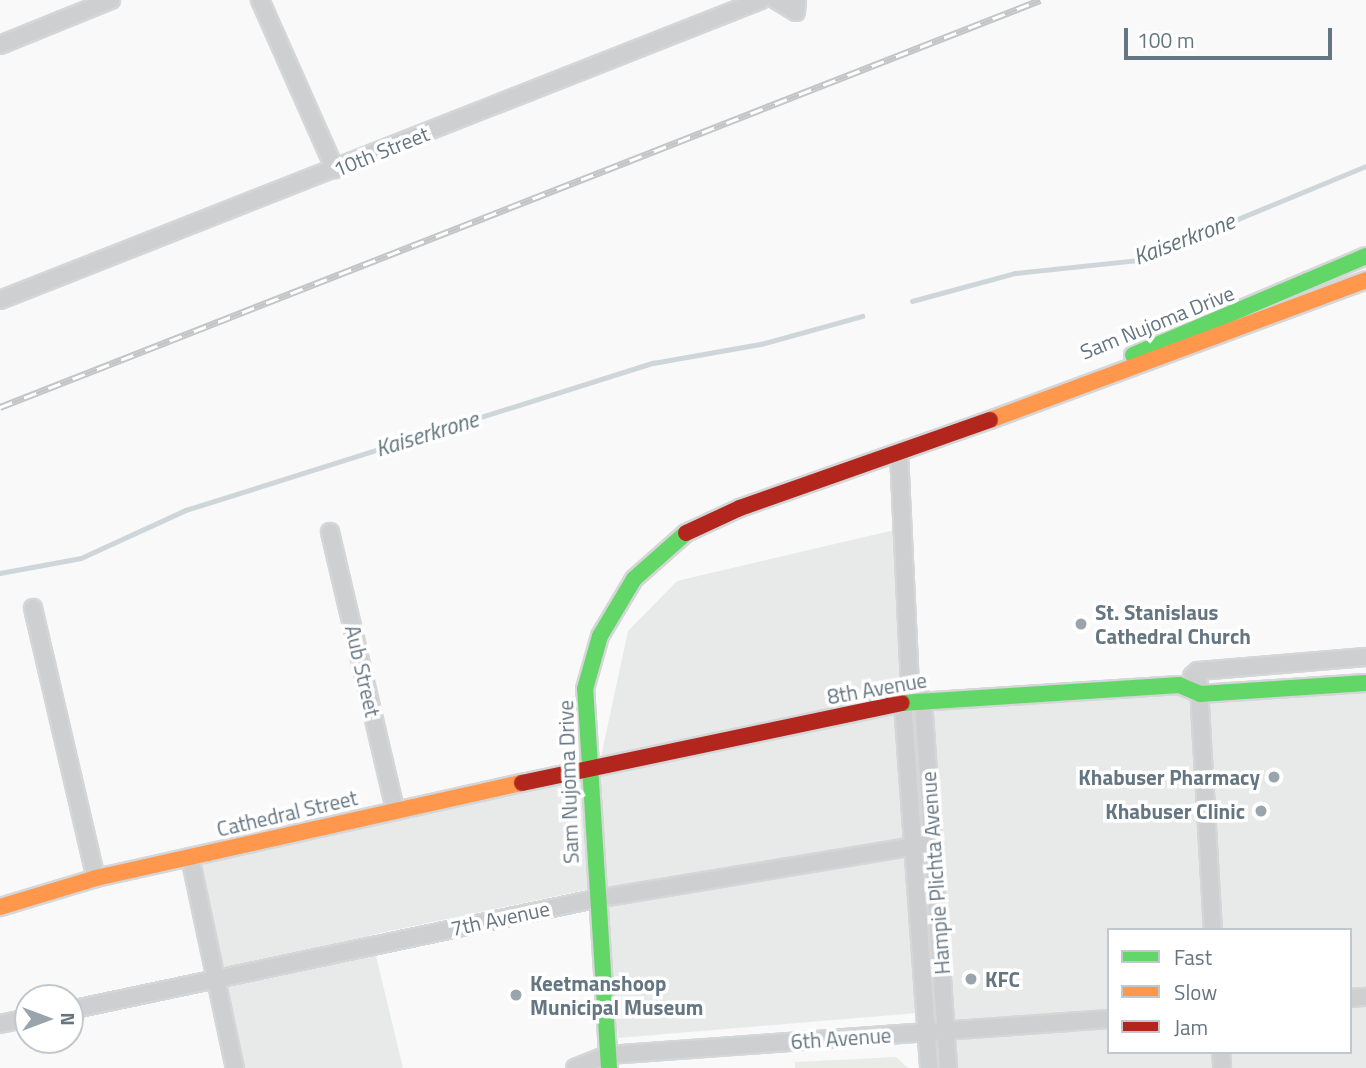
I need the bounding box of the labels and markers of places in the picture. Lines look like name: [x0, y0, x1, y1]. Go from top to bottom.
place label: St. Stanislaus Cathedral Church: [1095, 599, 1251, 649]
marker: St. Stanislaus Cathedral Church: [1073, 616, 1089, 632]
place label: Khabuser Pharmacy: [1078, 764, 1260, 790]
marker: Khabuser Pharmacy: [1266, 769, 1282, 785]
place label: Khabuser Clinic: [1105, 798, 1245, 824]
marker: Khabuser Clinic: [1251, 801, 1271, 821]
place label: KFC: [985, 966, 1020, 992]
place label: Keetmanshoop Municipal Museum: [530, 970, 703, 1020]
marker: KFC: [963, 971, 979, 987]
marker: Keetmanshoop Municipal Museum: [508, 987, 524, 1003]

